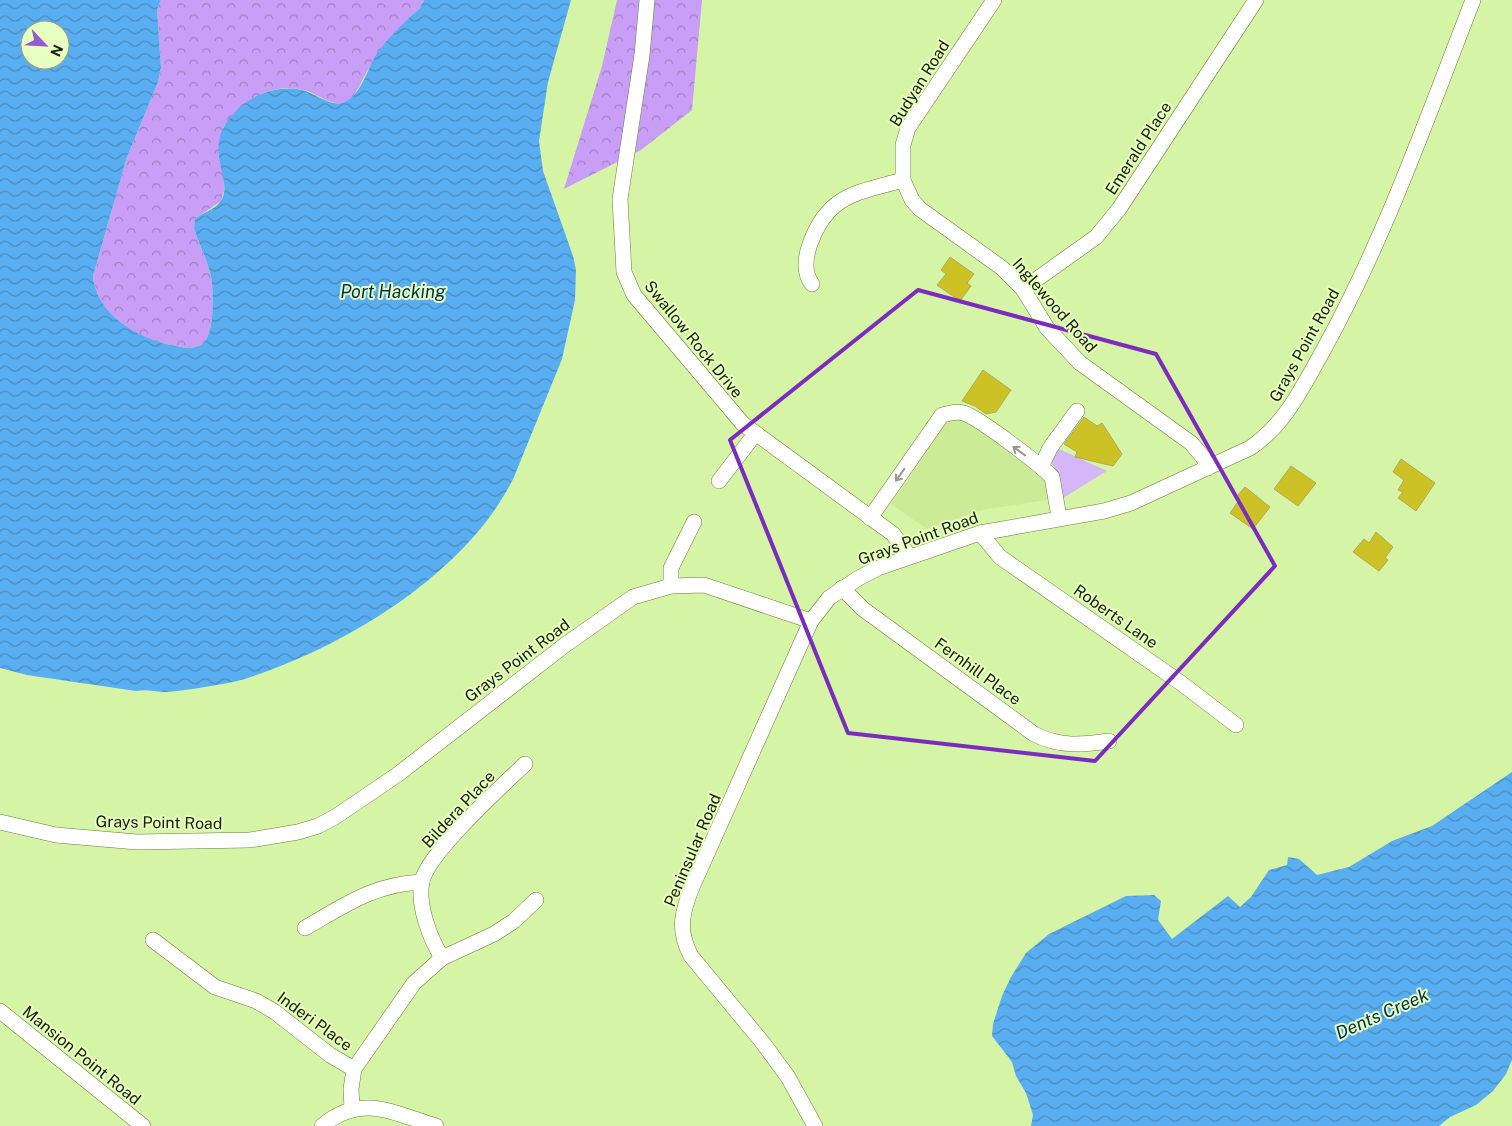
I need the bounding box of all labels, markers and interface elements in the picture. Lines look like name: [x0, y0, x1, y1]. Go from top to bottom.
north arrow: [20, 20, 70, 70]
street label: Budyan Road: [885, 37, 953, 130]
text: N: [47, 42, 66, 59]
street label: Emerald Place: [1101, 98, 1175, 198]
street label: Inglewood Road: [1008, 254, 1101, 356]
street label: Swallow Rock Drive: [640, 277, 747, 402]
water label: Port Hacking: [340, 281, 446, 302]
street label: Grays Point Road: [1265, 285, 1343, 405]
one-way arrow: [1013, 445, 1026, 456]
one-way arrow: [895, 468, 905, 482]
street label: Grays Point Road: [855, 508, 981, 569]
street label: Roberts Lane: [1070, 580, 1161, 652]
street label: Grays Point Road: [461, 615, 574, 706]
street label: Fernhill Place: [931, 634, 1025, 709]
street label: Bildera Place: [418, 767, 499, 852]
street label: Peninsular Road: [660, 791, 725, 909]
street label: Grays Point Road: [96, 812, 222, 833]
water label: Dents Creek: [1332, 984, 1432, 1043]
street label: Inderi Place: [274, 988, 356, 1055]
street label: Mansion Point Road: [19, 1002, 145, 1109]

